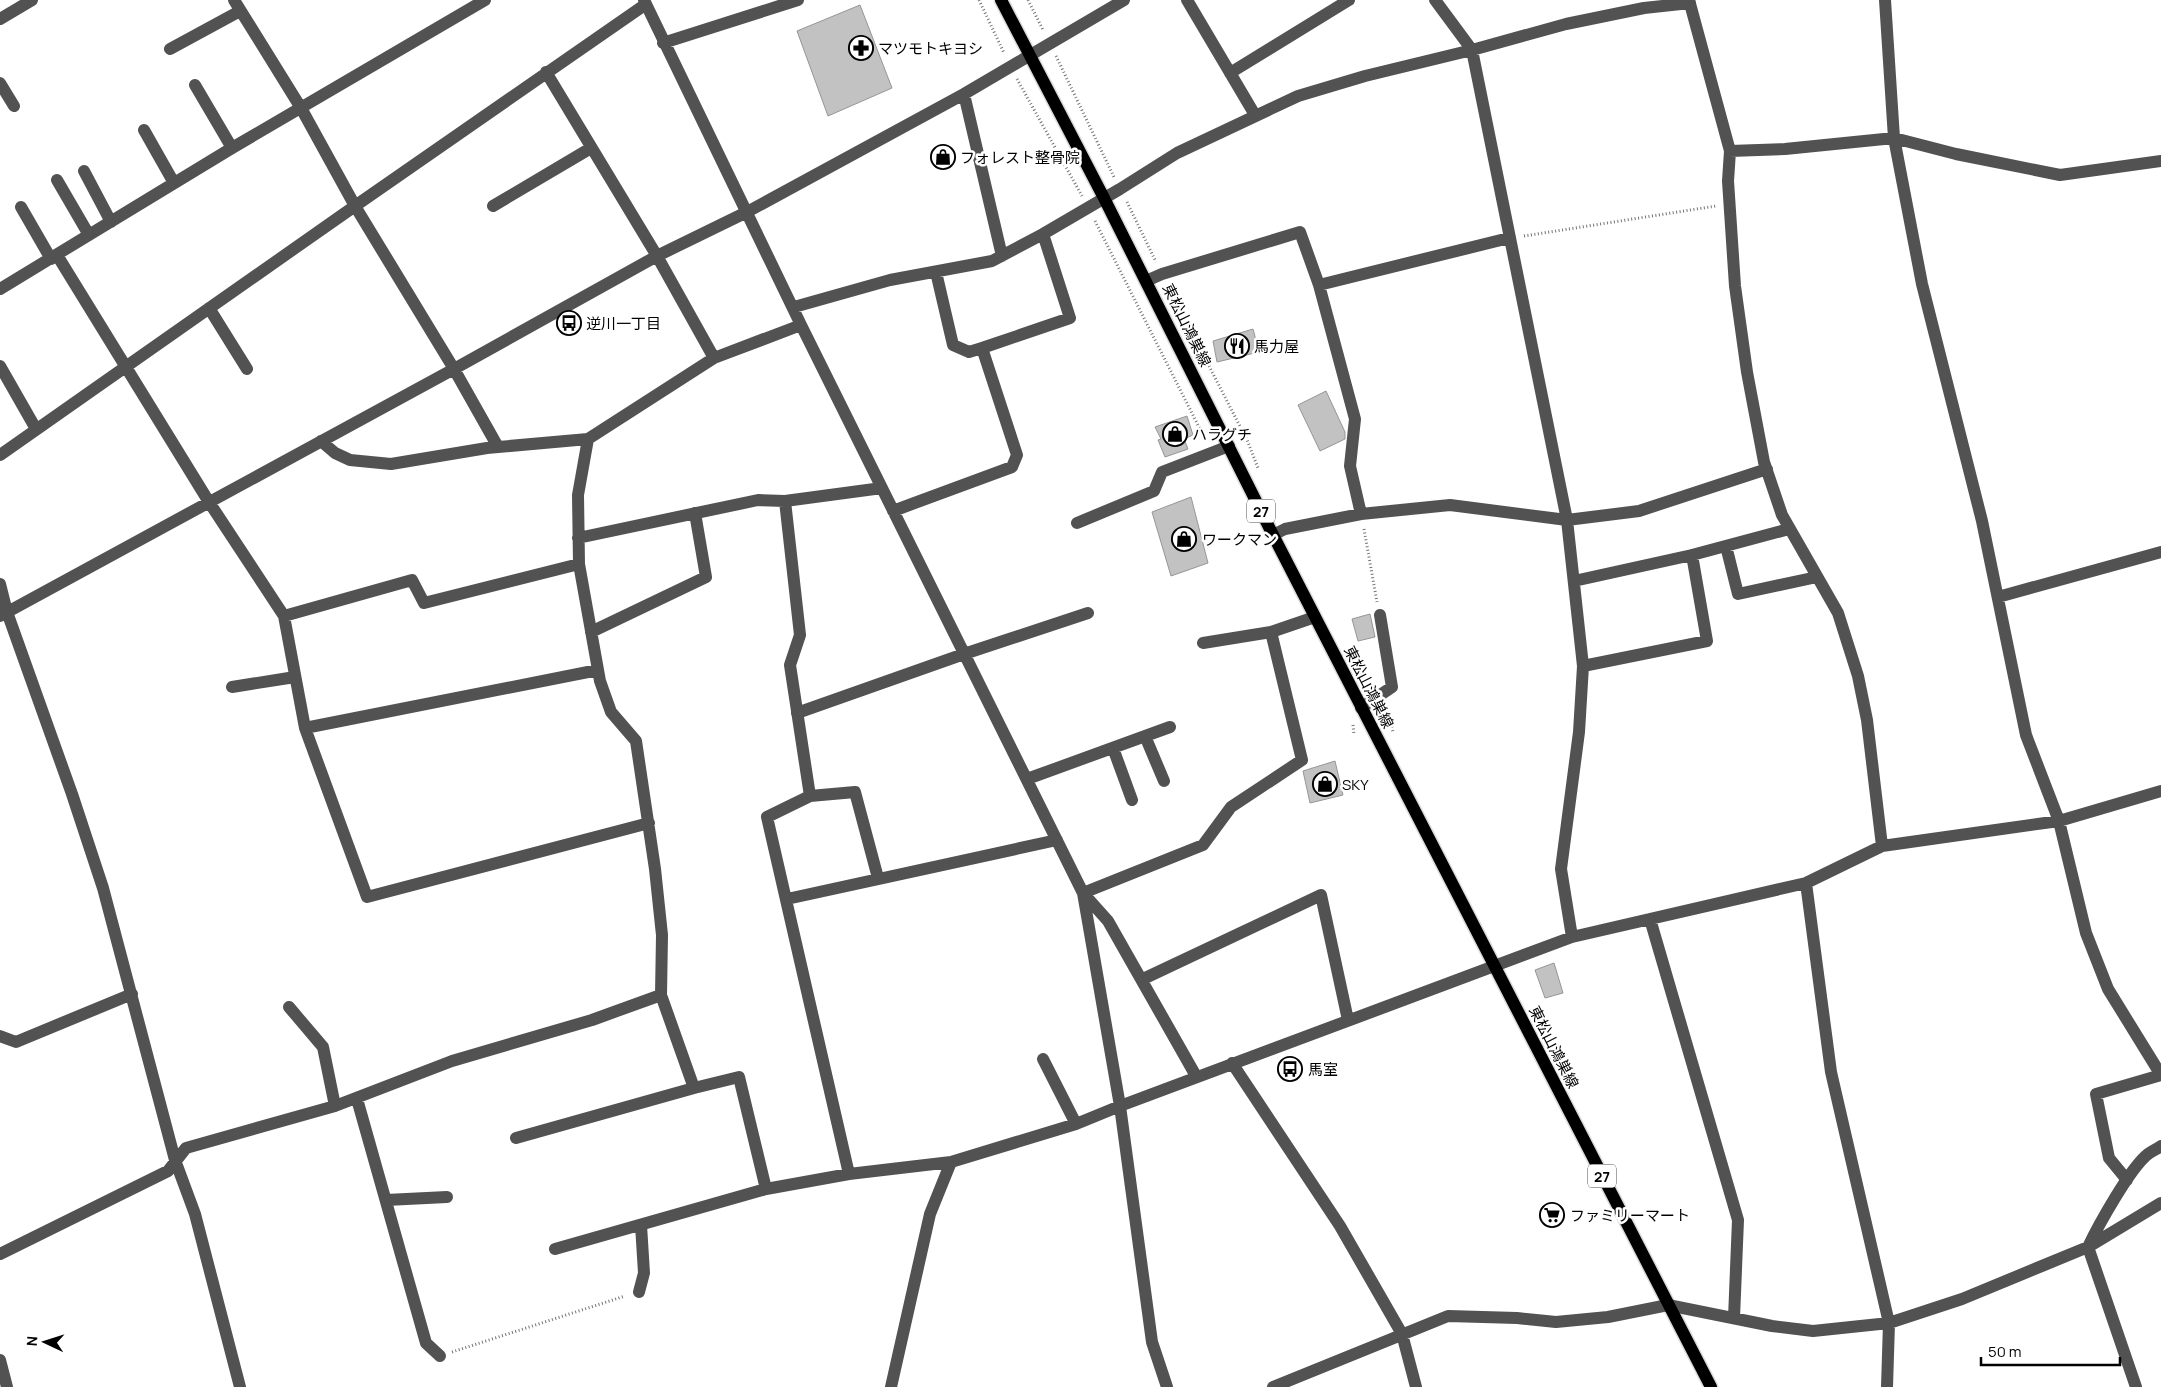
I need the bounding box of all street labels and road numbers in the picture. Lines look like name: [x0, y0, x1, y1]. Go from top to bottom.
street label: 東松山鴻巣線: [1158, 280, 1216, 370]
road number: 27: [1247, 500, 1275, 522]
street label: 東松山鴻巣線: [1339, 642, 1399, 732]
street label: 東松山鴻巣線: [1524, 1002, 1584, 1092]
road number: 27: [1588, 1164, 1616, 1188]

